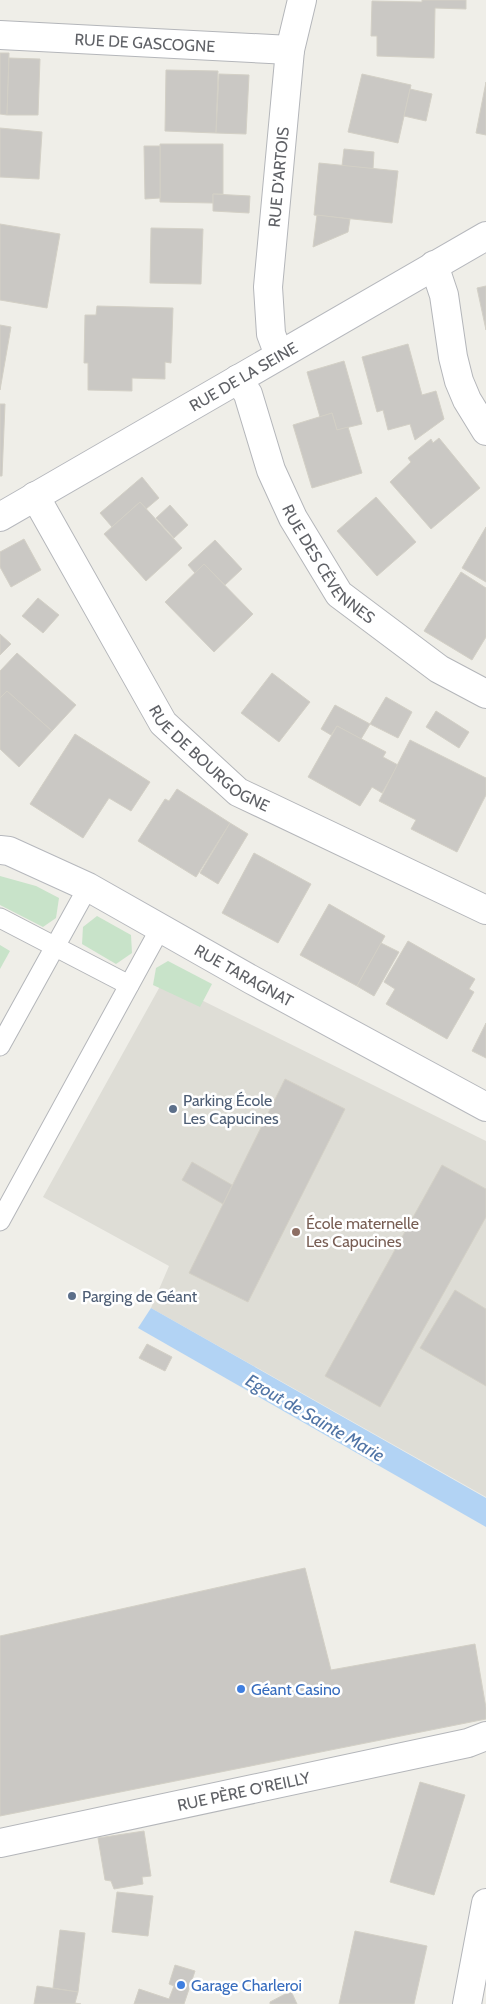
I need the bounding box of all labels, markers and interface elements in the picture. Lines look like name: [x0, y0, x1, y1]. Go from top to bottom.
street label: RUE DE GASCOGNE: [74, 29, 216, 56]
street label: RUE D'ARTOIS: [264, 126, 292, 228]
street label: RUE DE LA SEINE: [186, 338, 301, 415]
street label: RUE DES CÉVENNES: [279, 501, 379, 627]
street label: RUE DE BOURGOGNE: [145, 702, 273, 815]
street label: RUE TARAGNAT: [191, 940, 297, 1010]
place label: Parking École Les Capucines: [183, 1091, 279, 1128]
marker: Parking École Les Capucines: [167, 1103, 179, 1115]
place label: École maternelle Les Capucines: [306, 1214, 419, 1251]
marker: École maternelle Les Capucines: [290, 1226, 302, 1238]
place label: Parging de Géant: [82, 1287, 198, 1306]
marker: Parging de Géant: [66, 1290, 78, 1302]
water label: Egout de Sainte Marie: [242, 1369, 388, 1467]
place label: Géant Casino: [251, 1680, 341, 1699]
marker: Géant Casino: [235, 1683, 247, 1695]
street label: RUE PÈRE O'REILLY: [175, 1767, 312, 1814]
place label: Garage Charleroi: [191, 1976, 302, 1995]
marker: Garage Charleroi: [175, 1979, 187, 1991]

